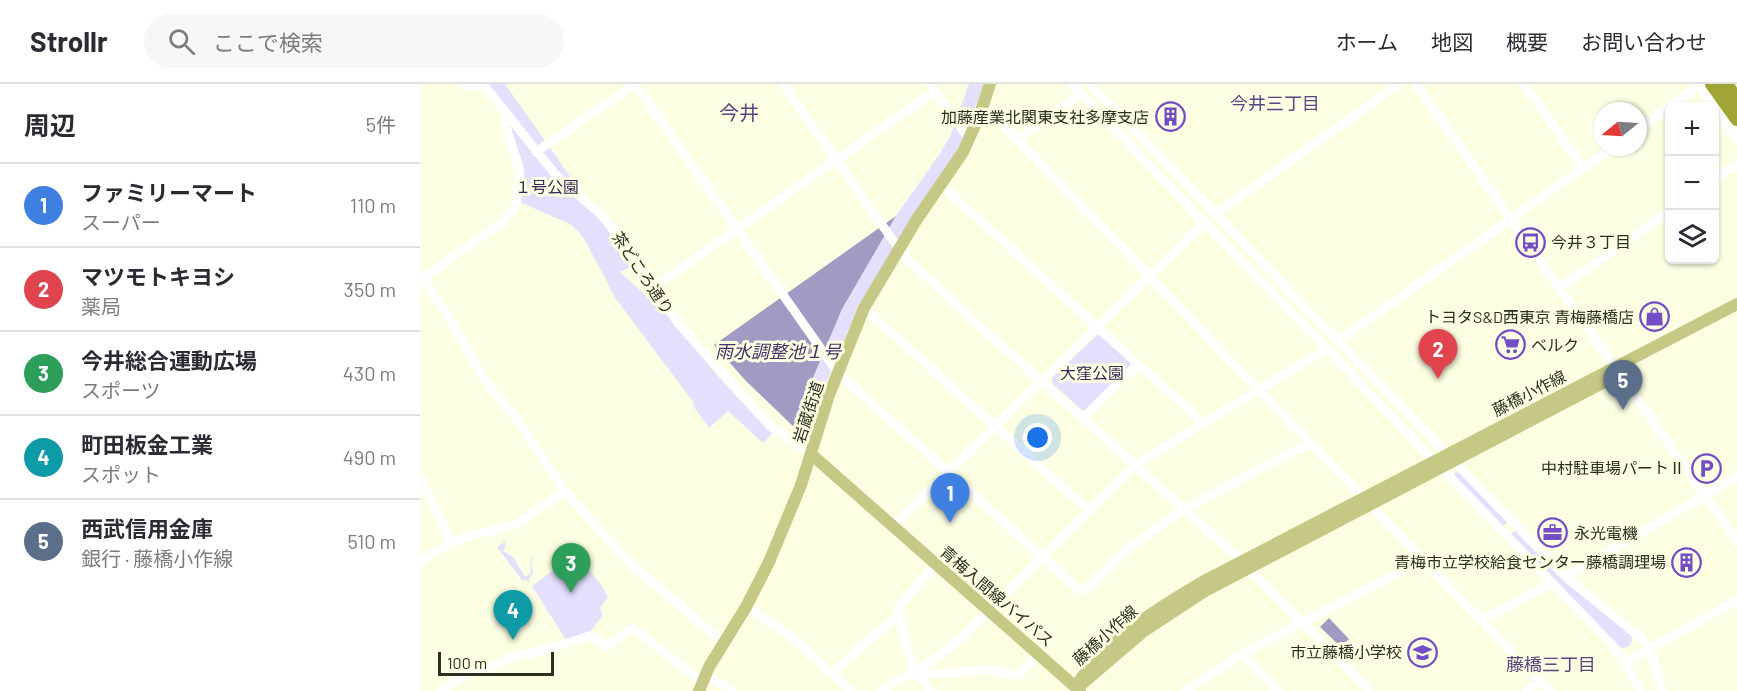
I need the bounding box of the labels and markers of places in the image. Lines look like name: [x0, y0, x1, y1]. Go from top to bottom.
building icon: 加藤産業北関東支社多摩支店: [1154, 101, 1186, 133]
place label: 加藤産業北関東支社多摩支店: [941, 107, 1149, 126]
bus stop icon: 今井３丁目: [1514, 226, 1546, 258]
place label: 今井３丁目: [1551, 232, 1631, 251]
shop icon: トヨタS&D西東京 青梅藤橋店: [1639, 301, 1671, 333]
place label: トヨタS&D西東京 青梅藤橋店: [1425, 307, 1634, 326]
supermarket icon: ベルク: [1494, 329, 1526, 361]
pin: 2: [1418, 330, 1458, 379]
place label: ベルク: [1531, 335, 1579, 354]
pin: 5: [1604, 360, 1642, 410]
parking icon: 中村駐車場パートⅡ: [1690, 452, 1722, 484]
place label: 中村駐車場パートⅡ: [1541, 458, 1685, 477]
pin: 1: [930, 474, 970, 523]
office icon: 永光電機: [1537, 517, 1569, 549]
place label: 永光電機: [1574, 523, 1638, 542]
pin: 3: [552, 544, 590, 593]
building icon: 青梅市立学校給食センター藤橋調理場: [1671, 546, 1703, 578]
place label: 青梅市立学校給食センター藤橋調理場: [1394, 552, 1666, 571]
pin: 4: [494, 590, 532, 640]
school or university icon: 市立藤橋小学校: [1407, 636, 1439, 668]
place label: 市立藤橋小学校: [1290, 642, 1402, 661]

